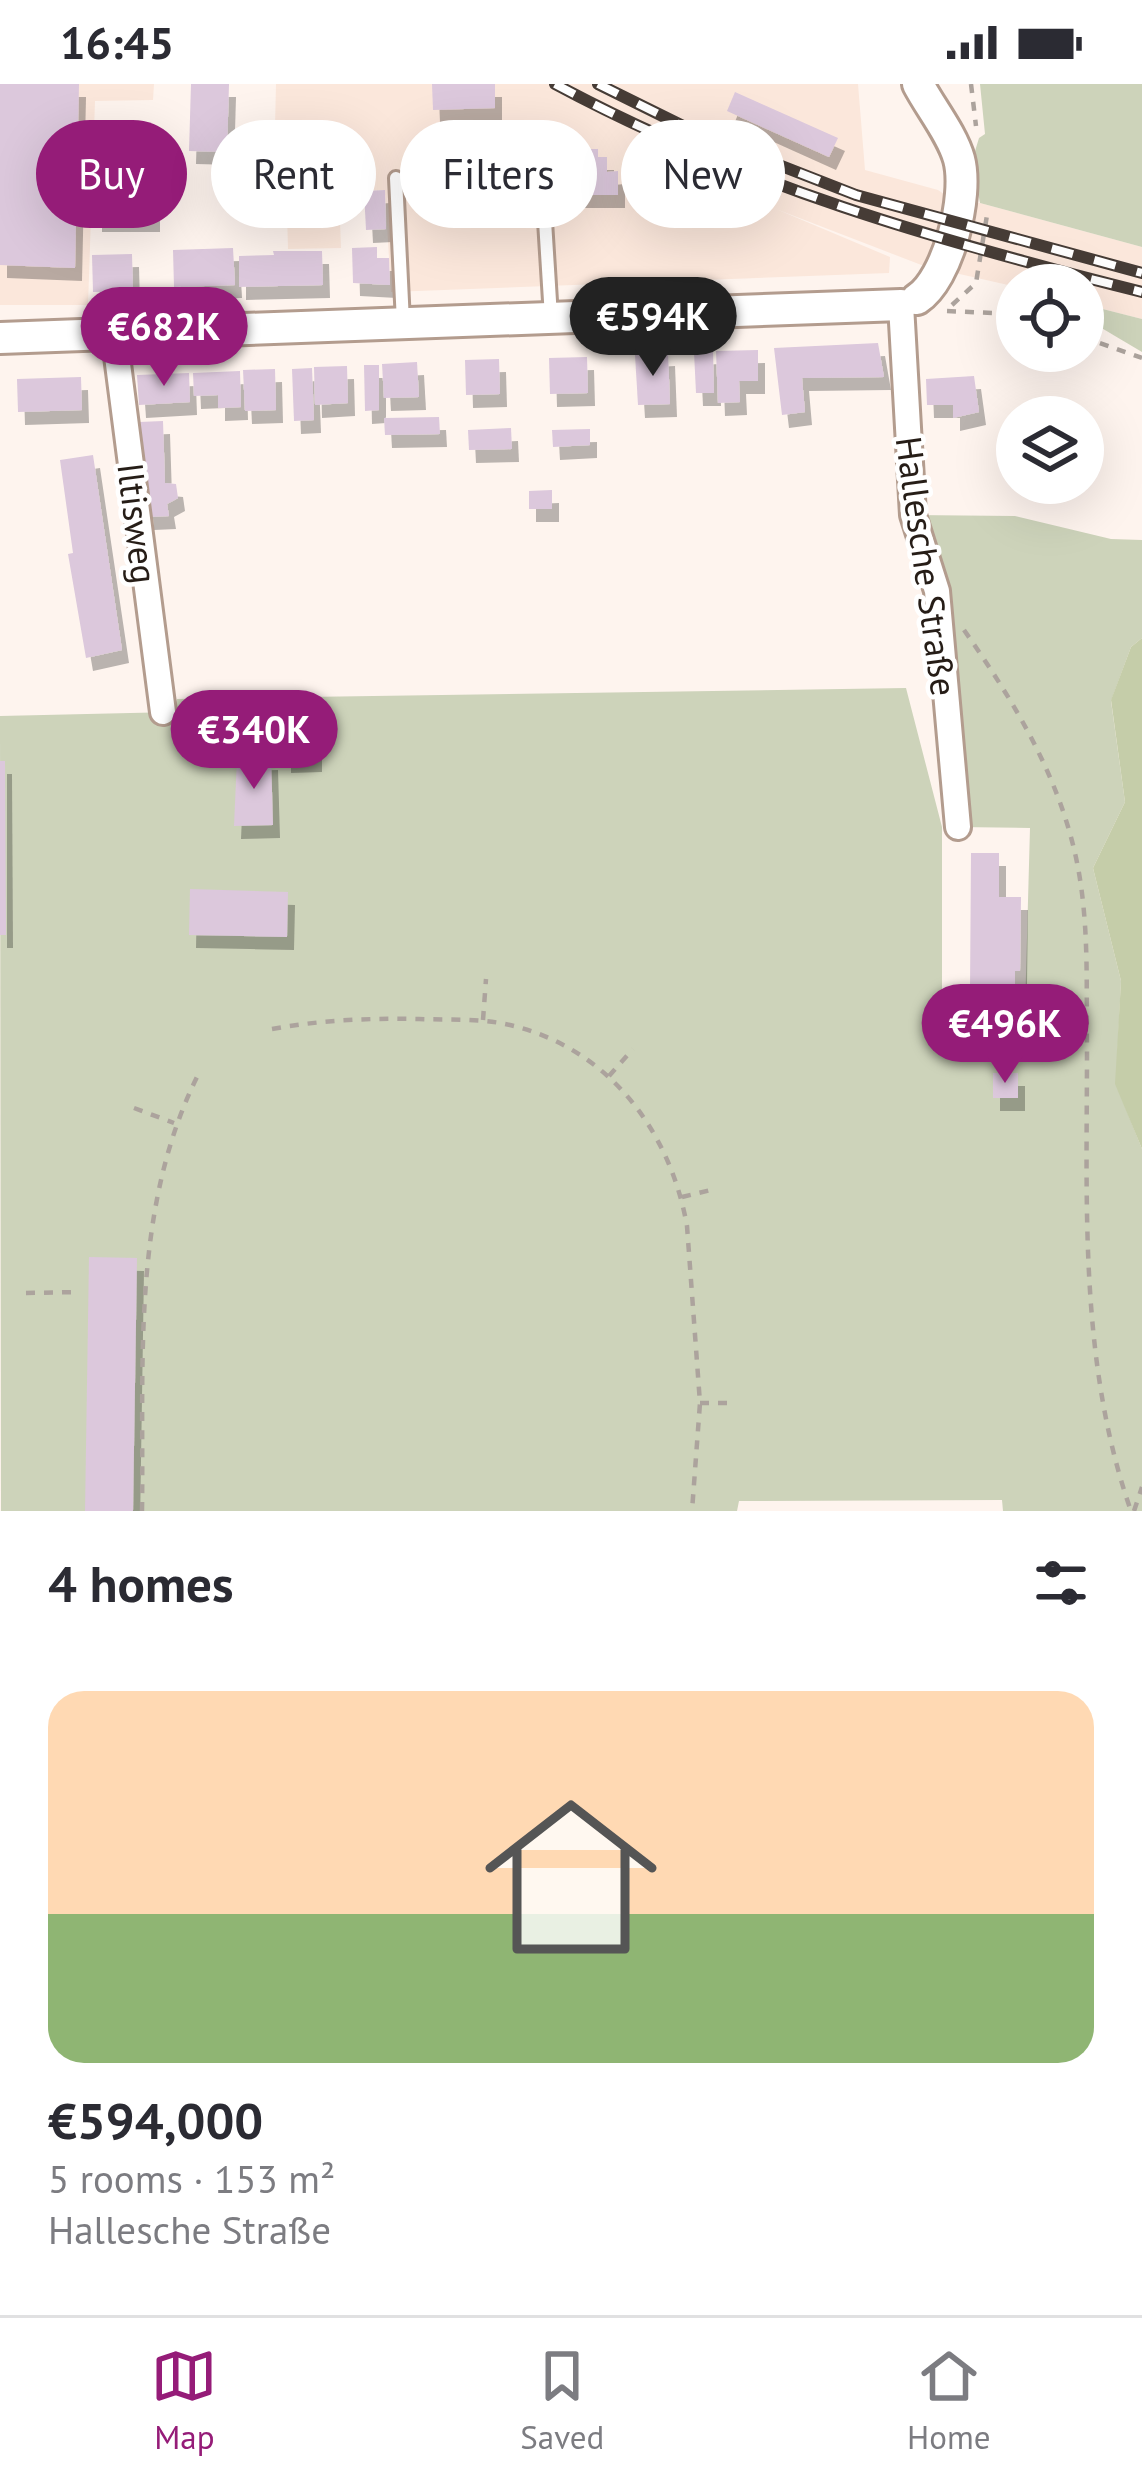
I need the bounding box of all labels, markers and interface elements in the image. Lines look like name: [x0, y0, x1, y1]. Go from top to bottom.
text: 16:45: [60, 13, 174, 71]
chip: Buy: [36, 120, 187, 228]
chip: Rent: [211, 120, 376, 228]
chip: Filters: [400, 120, 597, 228]
chip: New: [621, 120, 785, 228]
map controls: [996, 264, 1104, 504]
button: locate: [996, 264, 1104, 372]
pin: €594K: [569, 277, 737, 379]
pin: €682K: [80, 287, 248, 389]
text: €594K: [597, 290, 709, 341]
text: €682K: [108, 300, 220, 351]
button: layers: [996, 396, 1104, 504]
street label: Hallesche Straße: [886, 433, 968, 699]
street label: Iltisweg: [107, 460, 169, 586]
pin: €340K: [170, 690, 338, 792]
text: €340K: [198, 703, 310, 754]
pin: €496K: [921, 984, 1089, 1086]
text: €496K: [949, 997, 1061, 1048]
text: 4 homes: [48, 1550, 234, 1616]
icon: filters: [1028, 1550, 1094, 1616]
icon: home: [463, 1769, 679, 1985]
text: €594,000: [48, 2087, 263, 2153]
text: 5 rooms · 153 m²: [48, 2153, 335, 2204]
text: Hallesche Straße: [48, 2204, 331, 2255]
tab: Map: [151, 2343, 217, 2458]
tab: Saved: [520, 2343, 604, 2458]
tab: Home: [907, 2343, 991, 2458]

